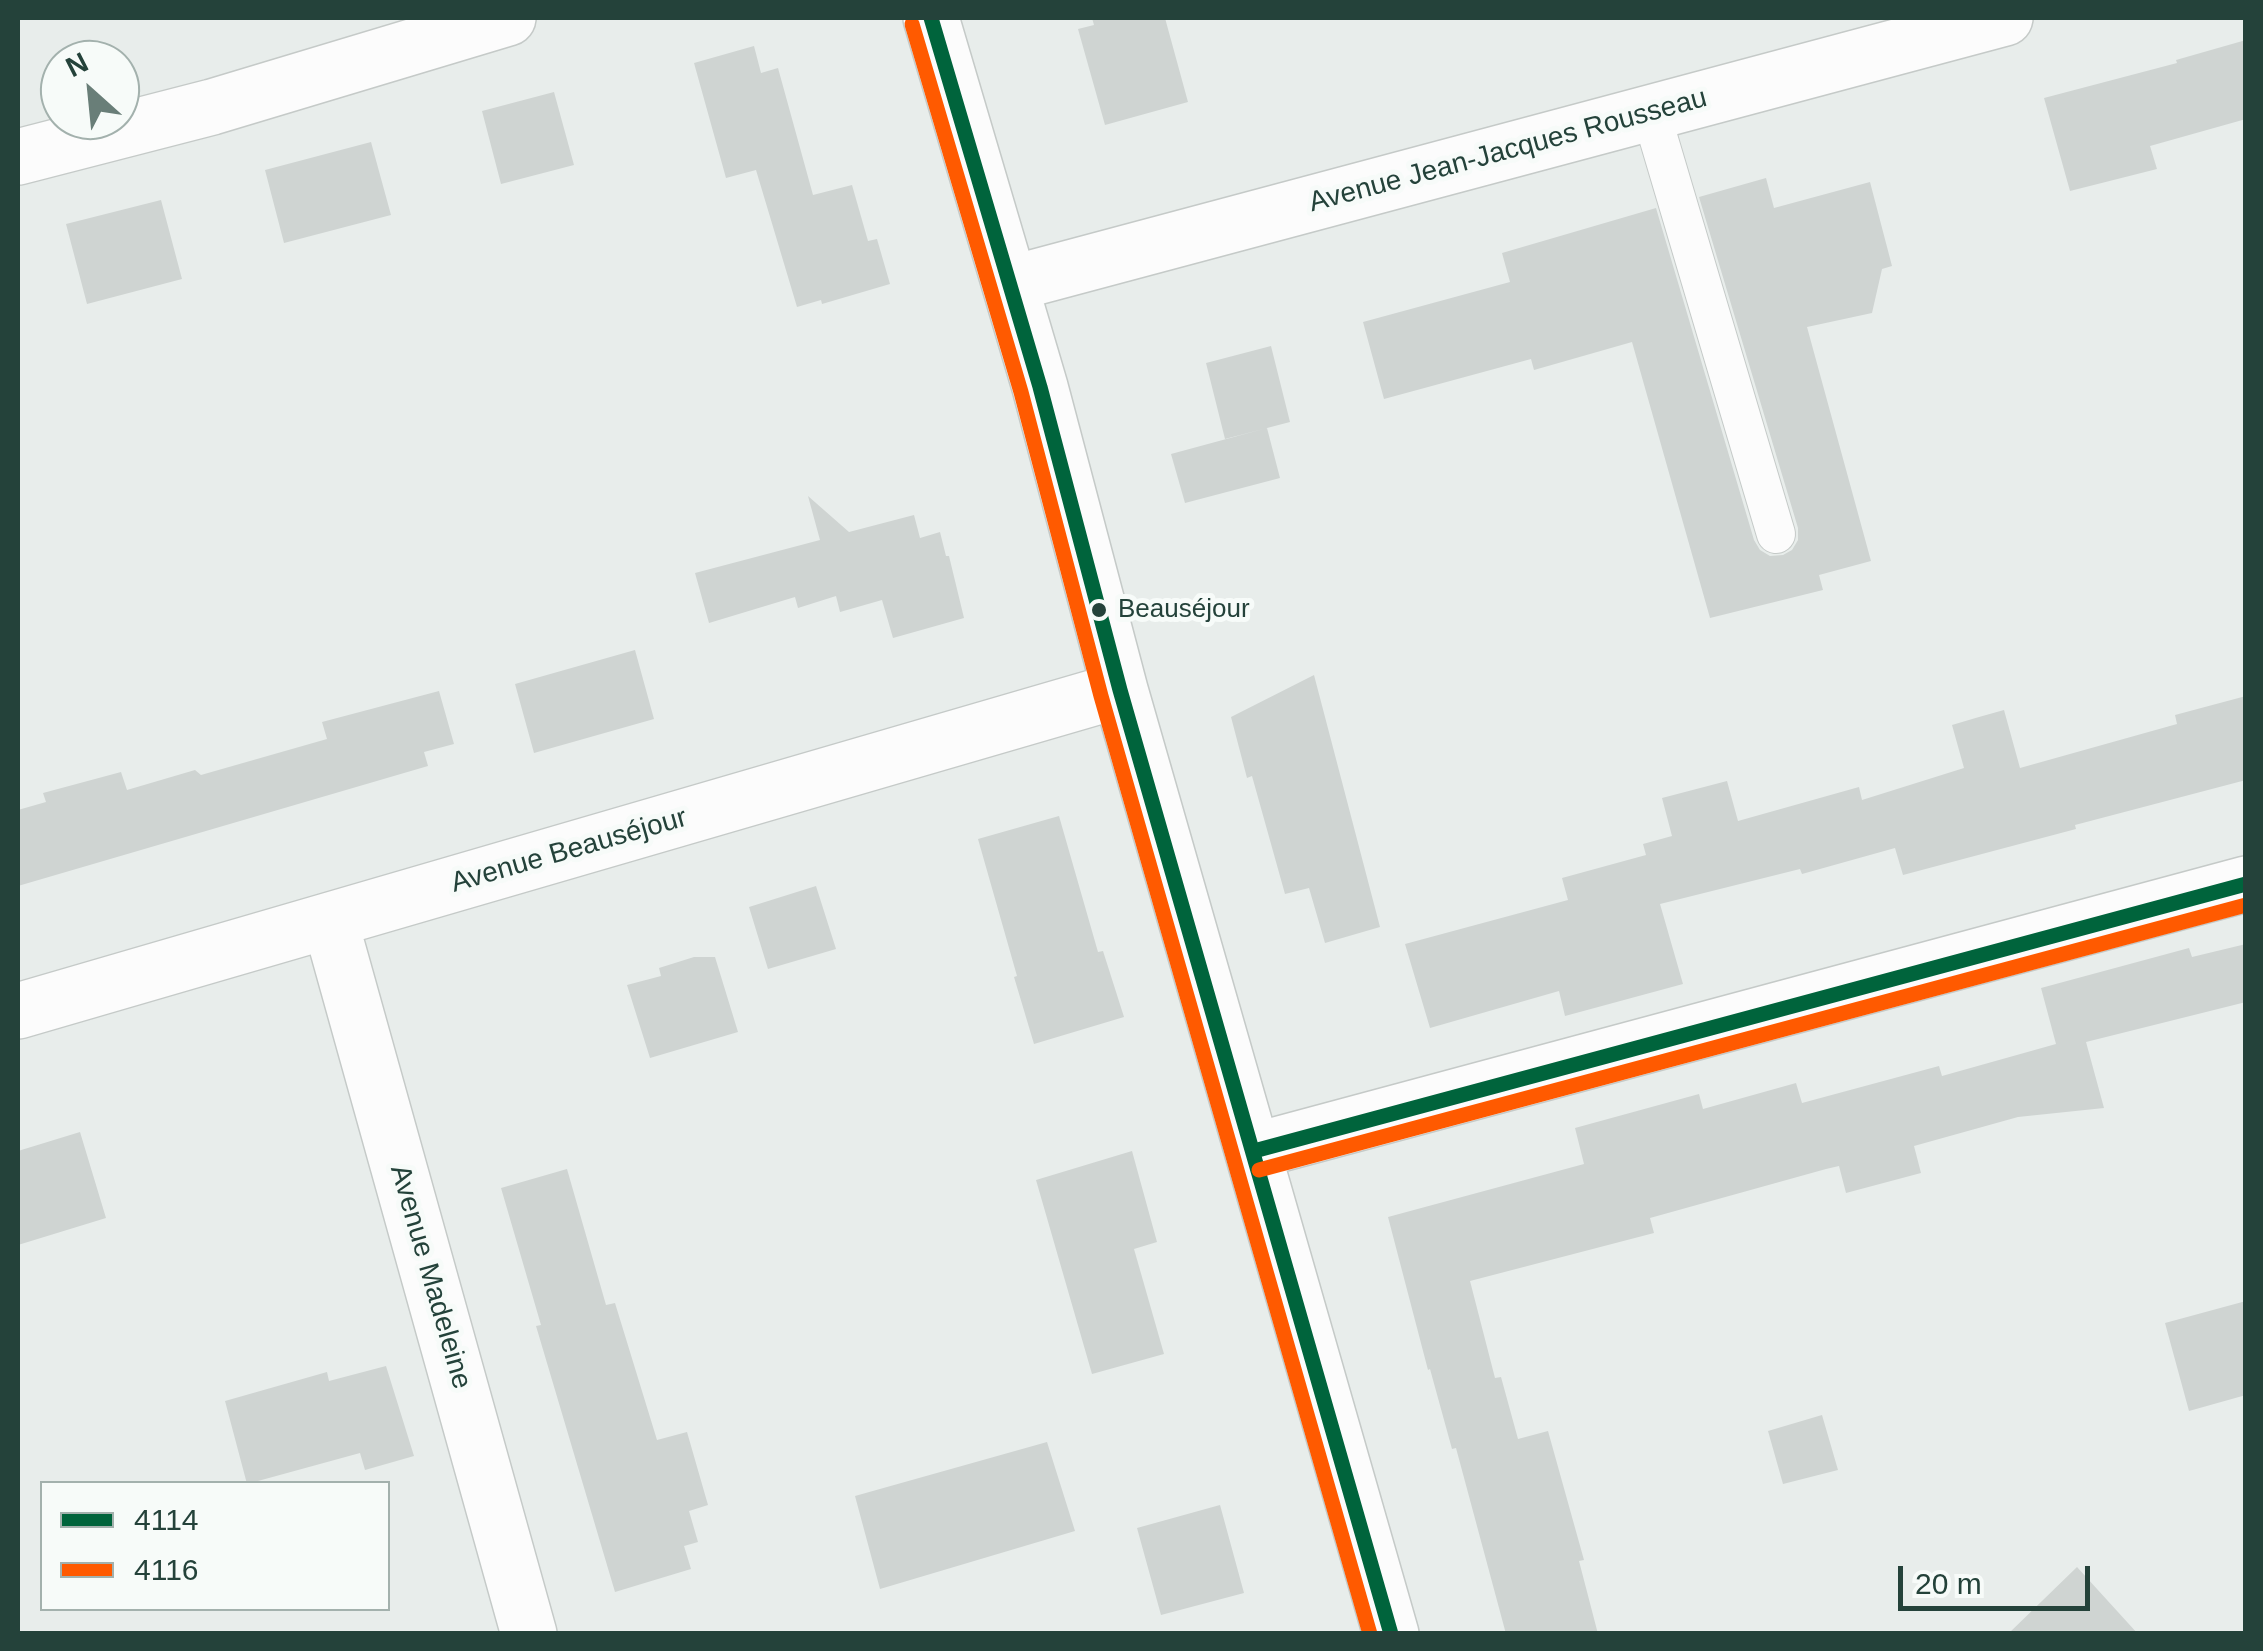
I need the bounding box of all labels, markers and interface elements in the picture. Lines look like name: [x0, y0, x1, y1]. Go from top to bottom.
north arrow: [40, 40, 140, 140]
text: N: [61, 46, 93, 83]
street label: Avenue Jean-Jacques Rousseau: [1305, 82, 1711, 220]
place label: Beauséjour: [1118, 594, 1250, 626]
marker: Beauséjour: [1089, 600, 1109, 620]
street label: Avenue Beauséjour: [447, 801, 691, 901]
street label: Avenue Madeleine: [382, 1161, 478, 1393]
legend: [40, 1481, 390, 1611]
text: 4114: [134, 1503, 199, 1536]
scale bar: [1903, 1546, 2096, 1608]
text: 4116: [134, 1553, 199, 1586]
text: 20 m: [1915, 1567, 1982, 1600]

